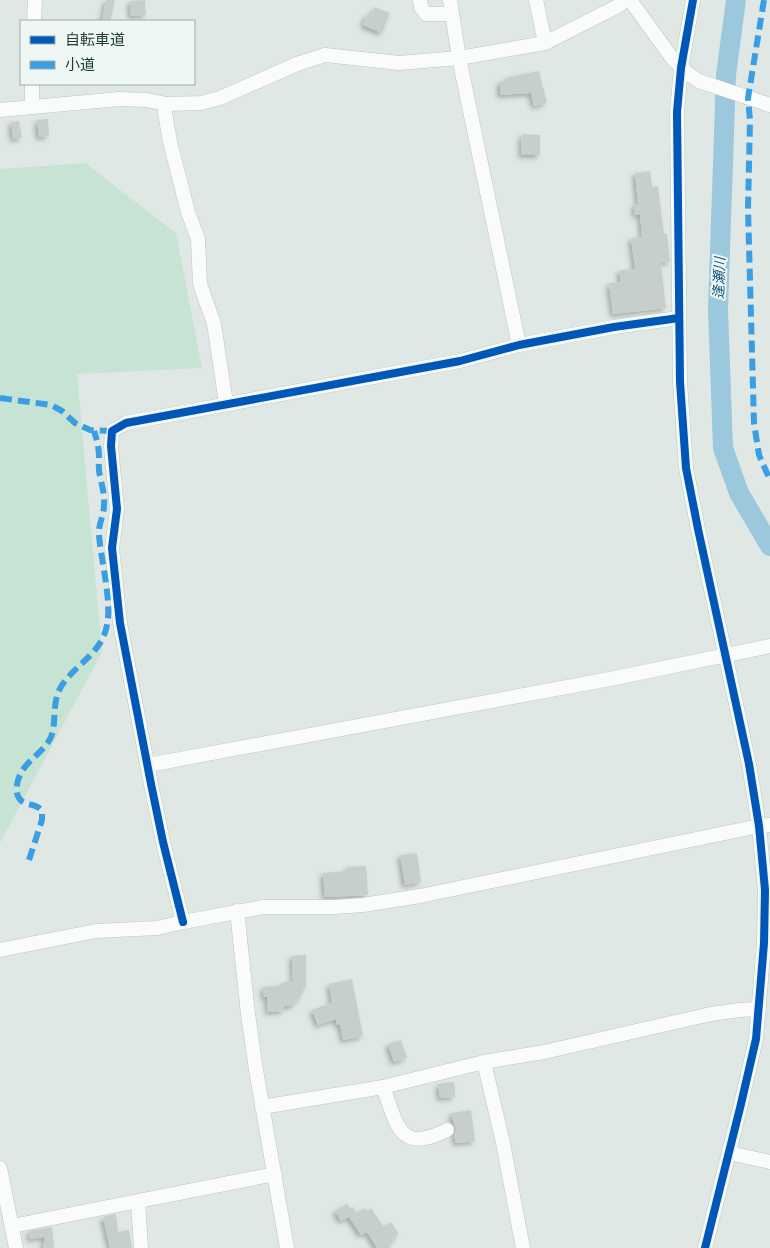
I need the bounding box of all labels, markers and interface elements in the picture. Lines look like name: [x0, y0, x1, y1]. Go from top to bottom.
legend: [20, 20, 195, 85]
text: 自転車道: [65, 30, 125, 49]
text: 小道: [65, 55, 95, 74]
water label: 逢瀬川: [709, 255, 729, 299]

